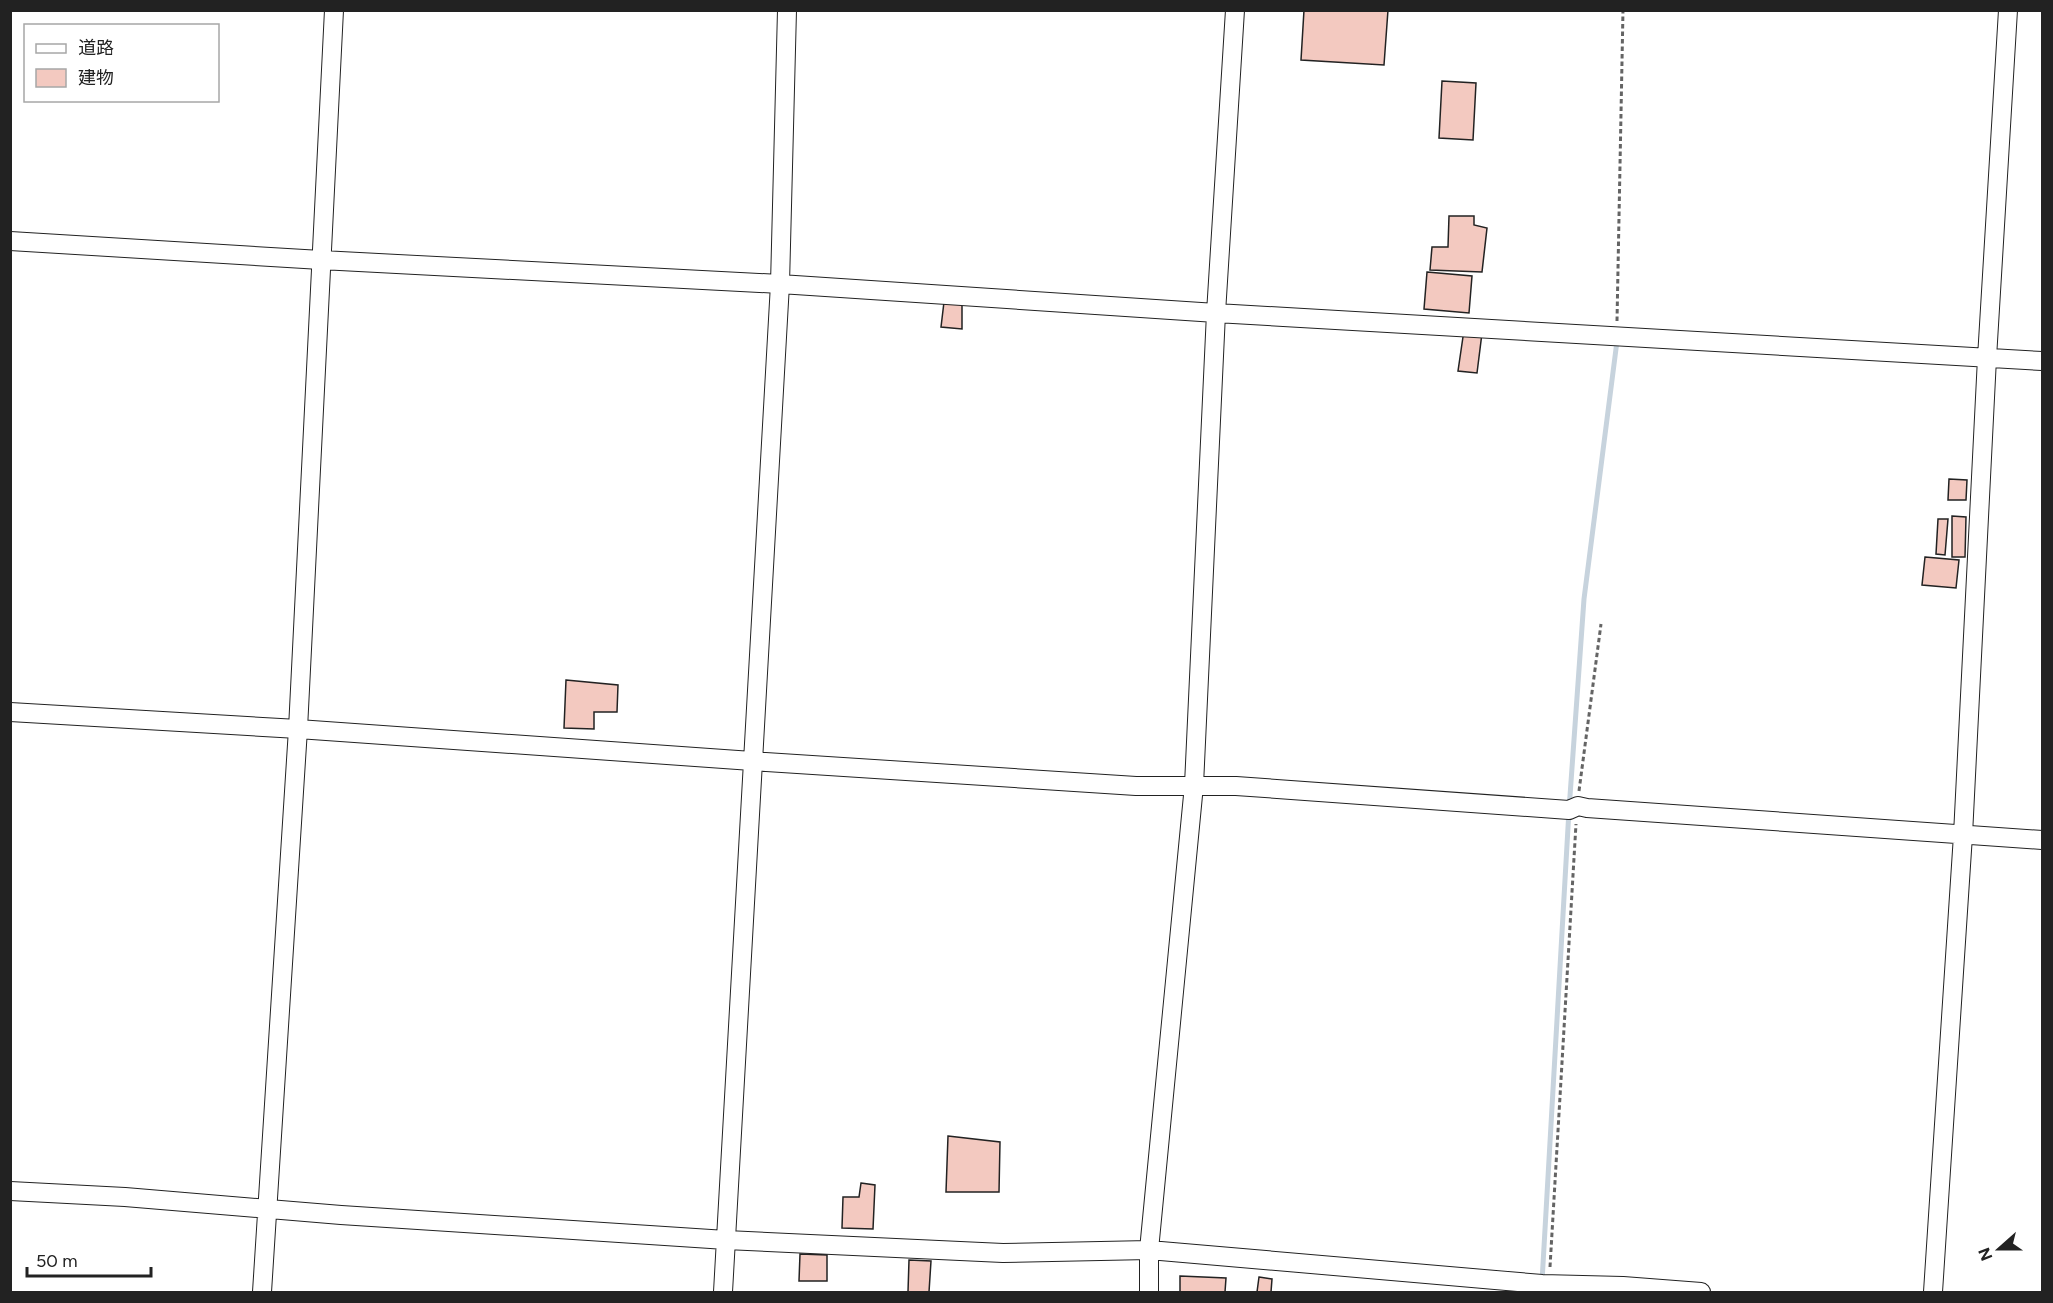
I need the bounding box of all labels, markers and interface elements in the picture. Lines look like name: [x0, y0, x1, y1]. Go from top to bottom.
legend: [24, 24, 219, 102]
text: 道路: [78, 37, 114, 59]
text: 建物: [78, 67, 114, 89]
north arrow: [1969, 1219, 2029, 1279]
scale bar: [27, 1240, 152, 1278]
text: N: [1974, 1245, 1997, 1263]
text: 50 m: [36, 1250, 78, 1272]

